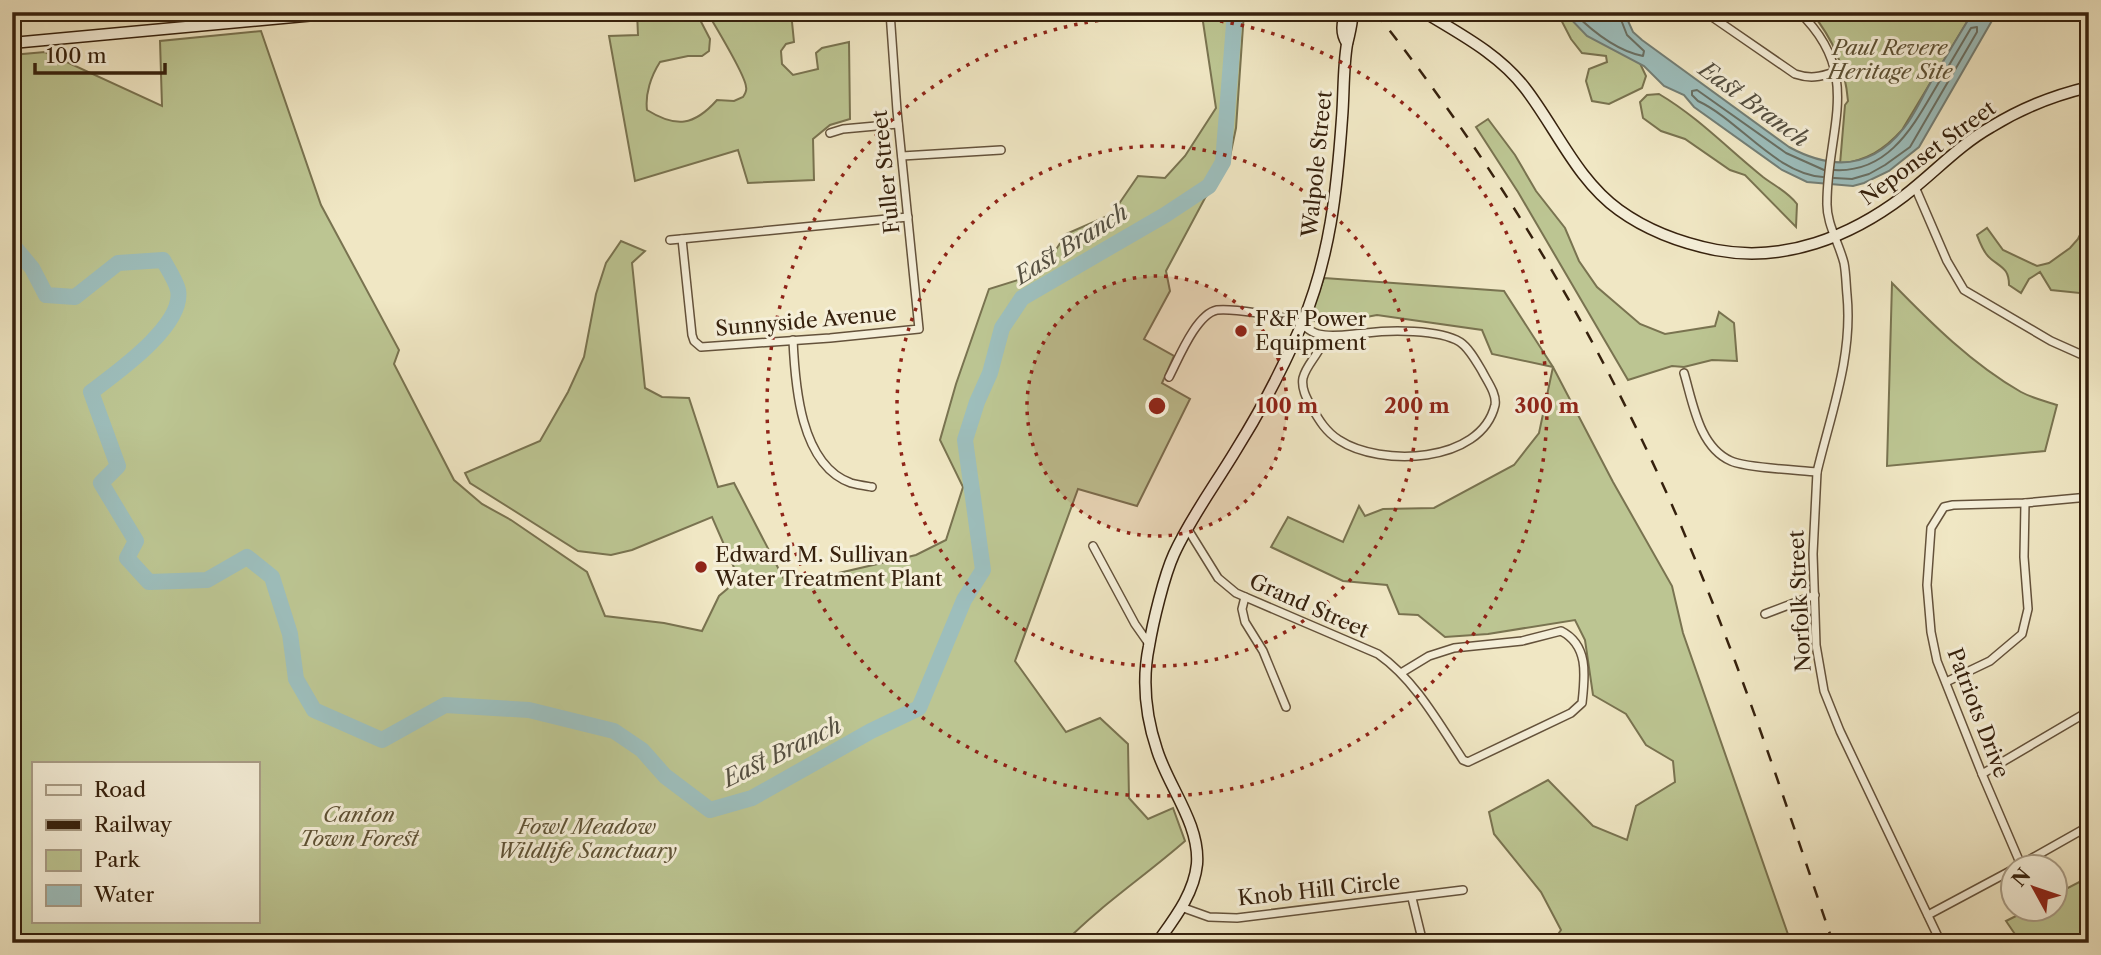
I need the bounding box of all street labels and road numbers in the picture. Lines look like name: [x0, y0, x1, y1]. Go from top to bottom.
street label: Walpole Street: [1296, 89, 1337, 240]
street label: Neponset Street: [1855, 95, 2001, 210]
street label: Fuller Street: [867, 108, 904, 235]
street label: Sunnyside Avenue: [714, 300, 898, 341]
street label: Norfolk Street: [1783, 529, 1816, 672]
street label: Grand Street: [1246, 568, 1373, 643]
street label: Patriots Drive: [1942, 644, 2015, 781]
street label: Knob Hill Circle: [1236, 869, 1401, 910]

